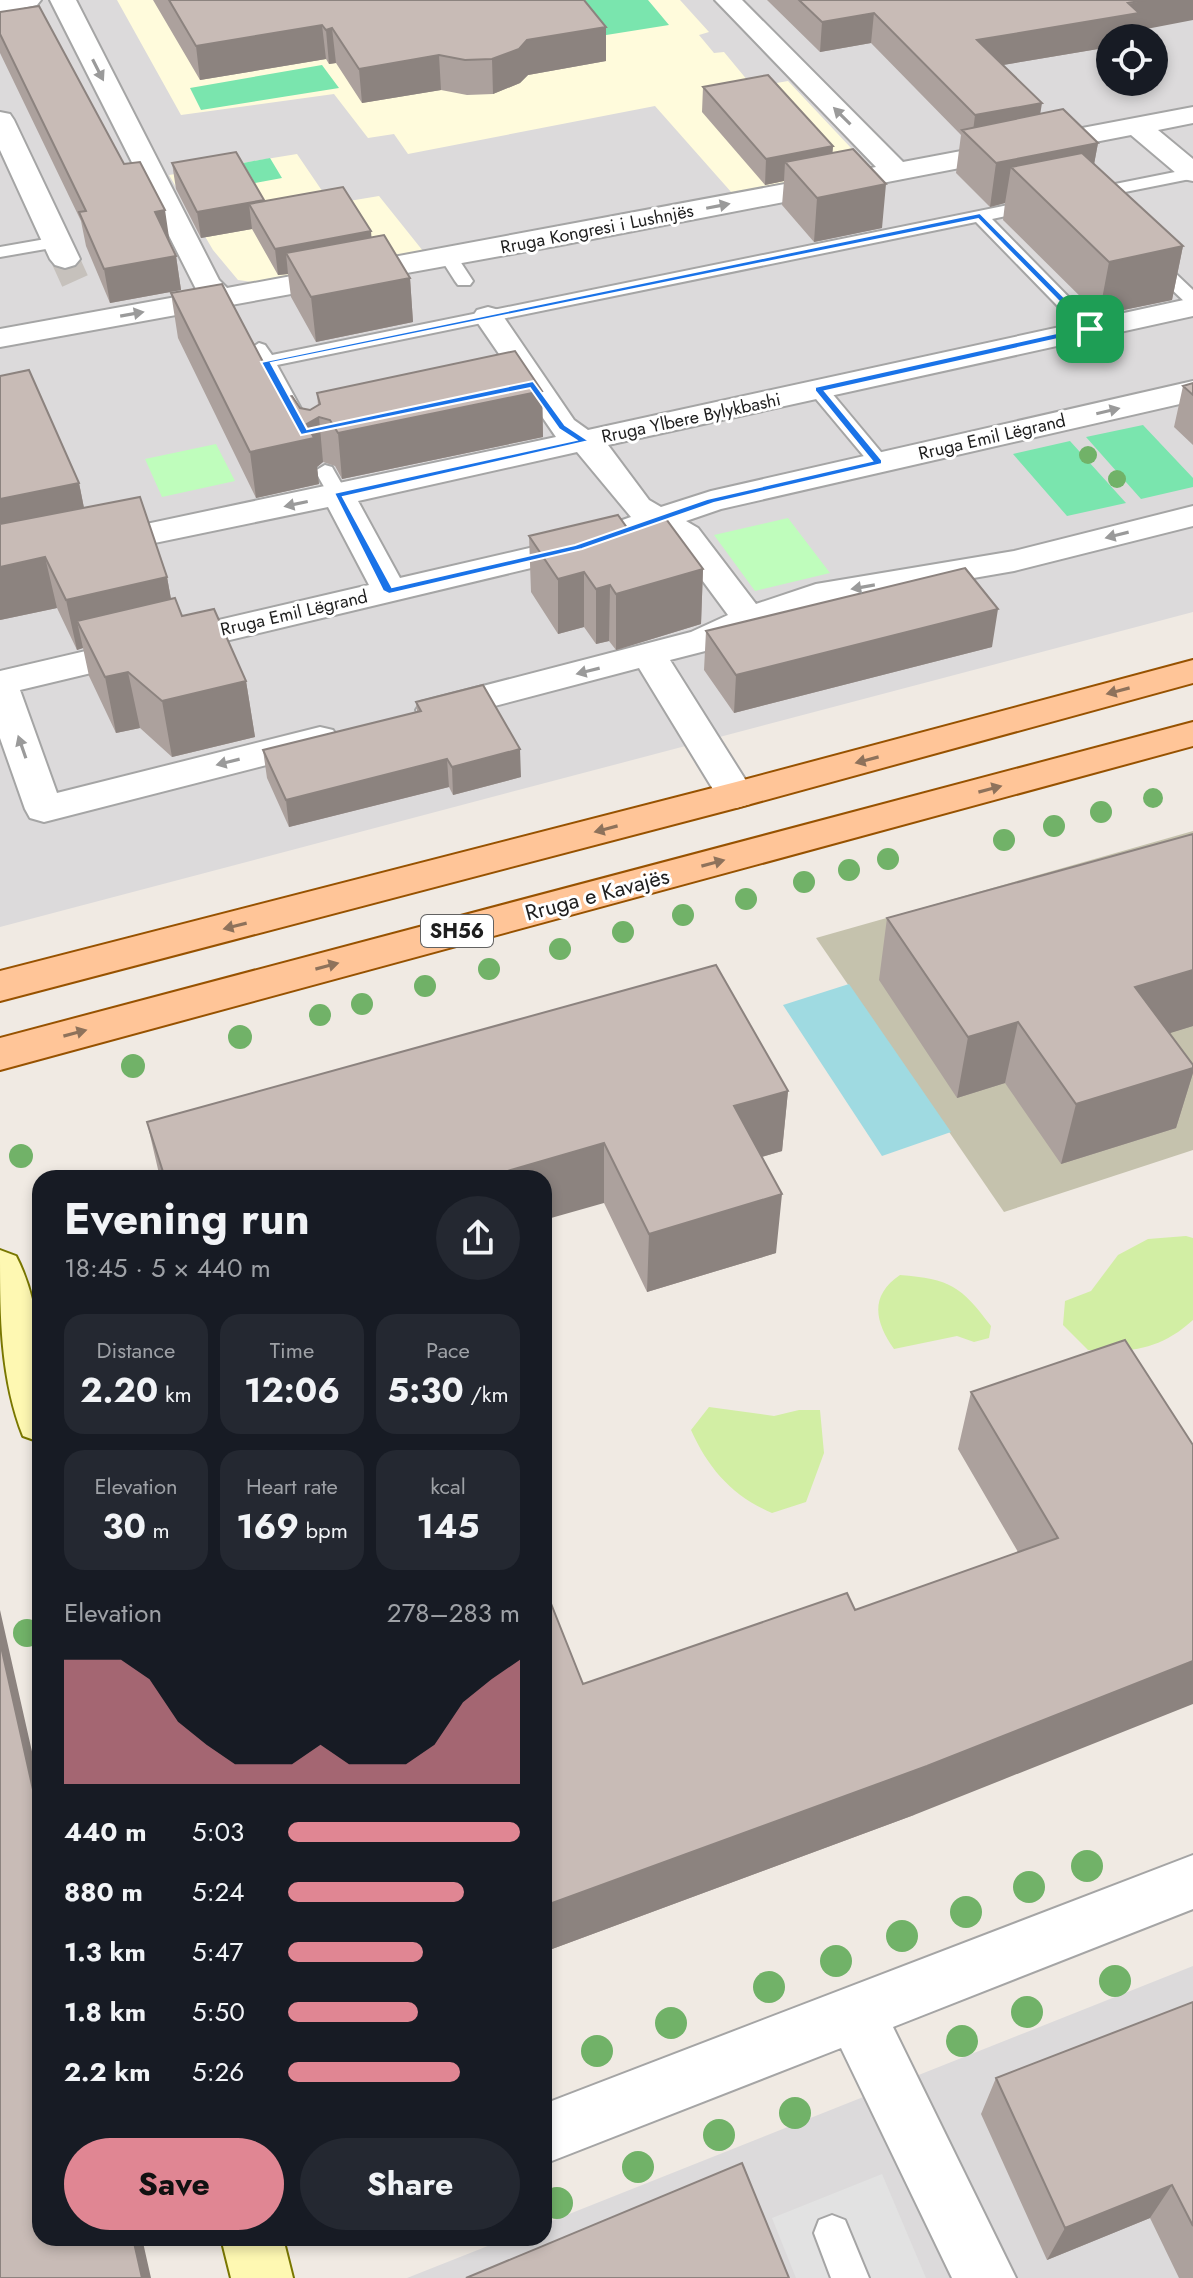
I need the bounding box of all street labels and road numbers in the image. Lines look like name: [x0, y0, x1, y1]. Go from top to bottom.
street label: Rruga Kongresi i Lushnjës: [498, 198, 696, 260]
street label: Rruga Ylbere Bylykbashi: [599, 386, 783, 450]
street label: Rruga Emil Lëgrand: [916, 407, 1068, 467]
street label: Rruga Emil Lëgrand: [218, 583, 370, 643]
street label: Rruga e Kavajës: [521, 859, 673, 929]
road number: SH56: [421, 915, 493, 947]

